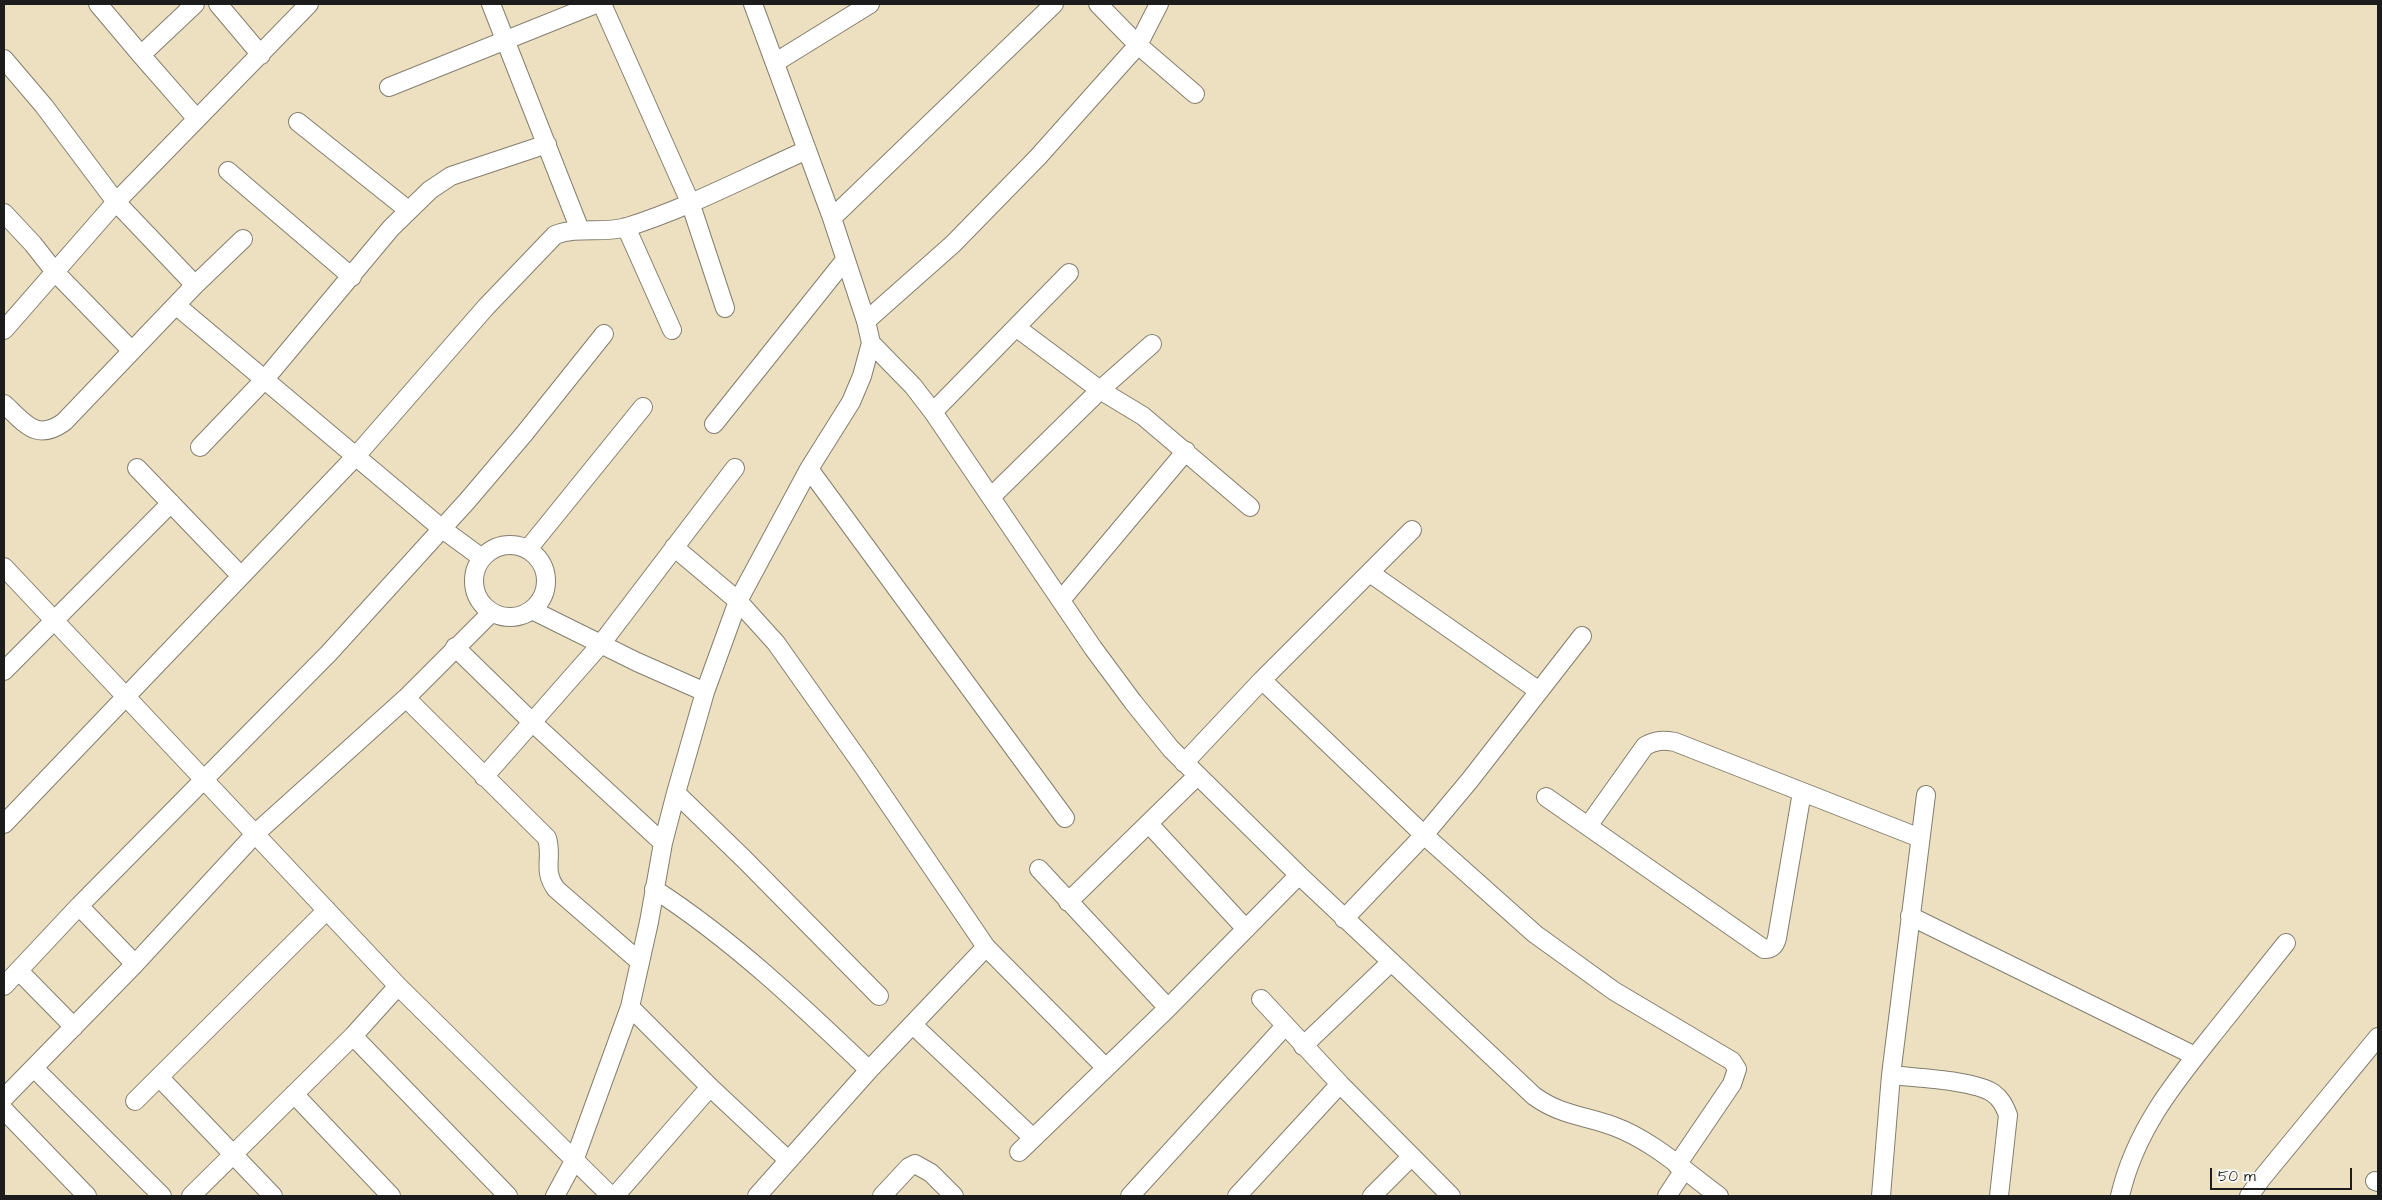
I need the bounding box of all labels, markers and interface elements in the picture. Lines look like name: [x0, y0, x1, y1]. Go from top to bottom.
scale bar: [2212, 1158, 2354, 1190]
text: 50 m: [2218, 1166, 2256, 1187]

